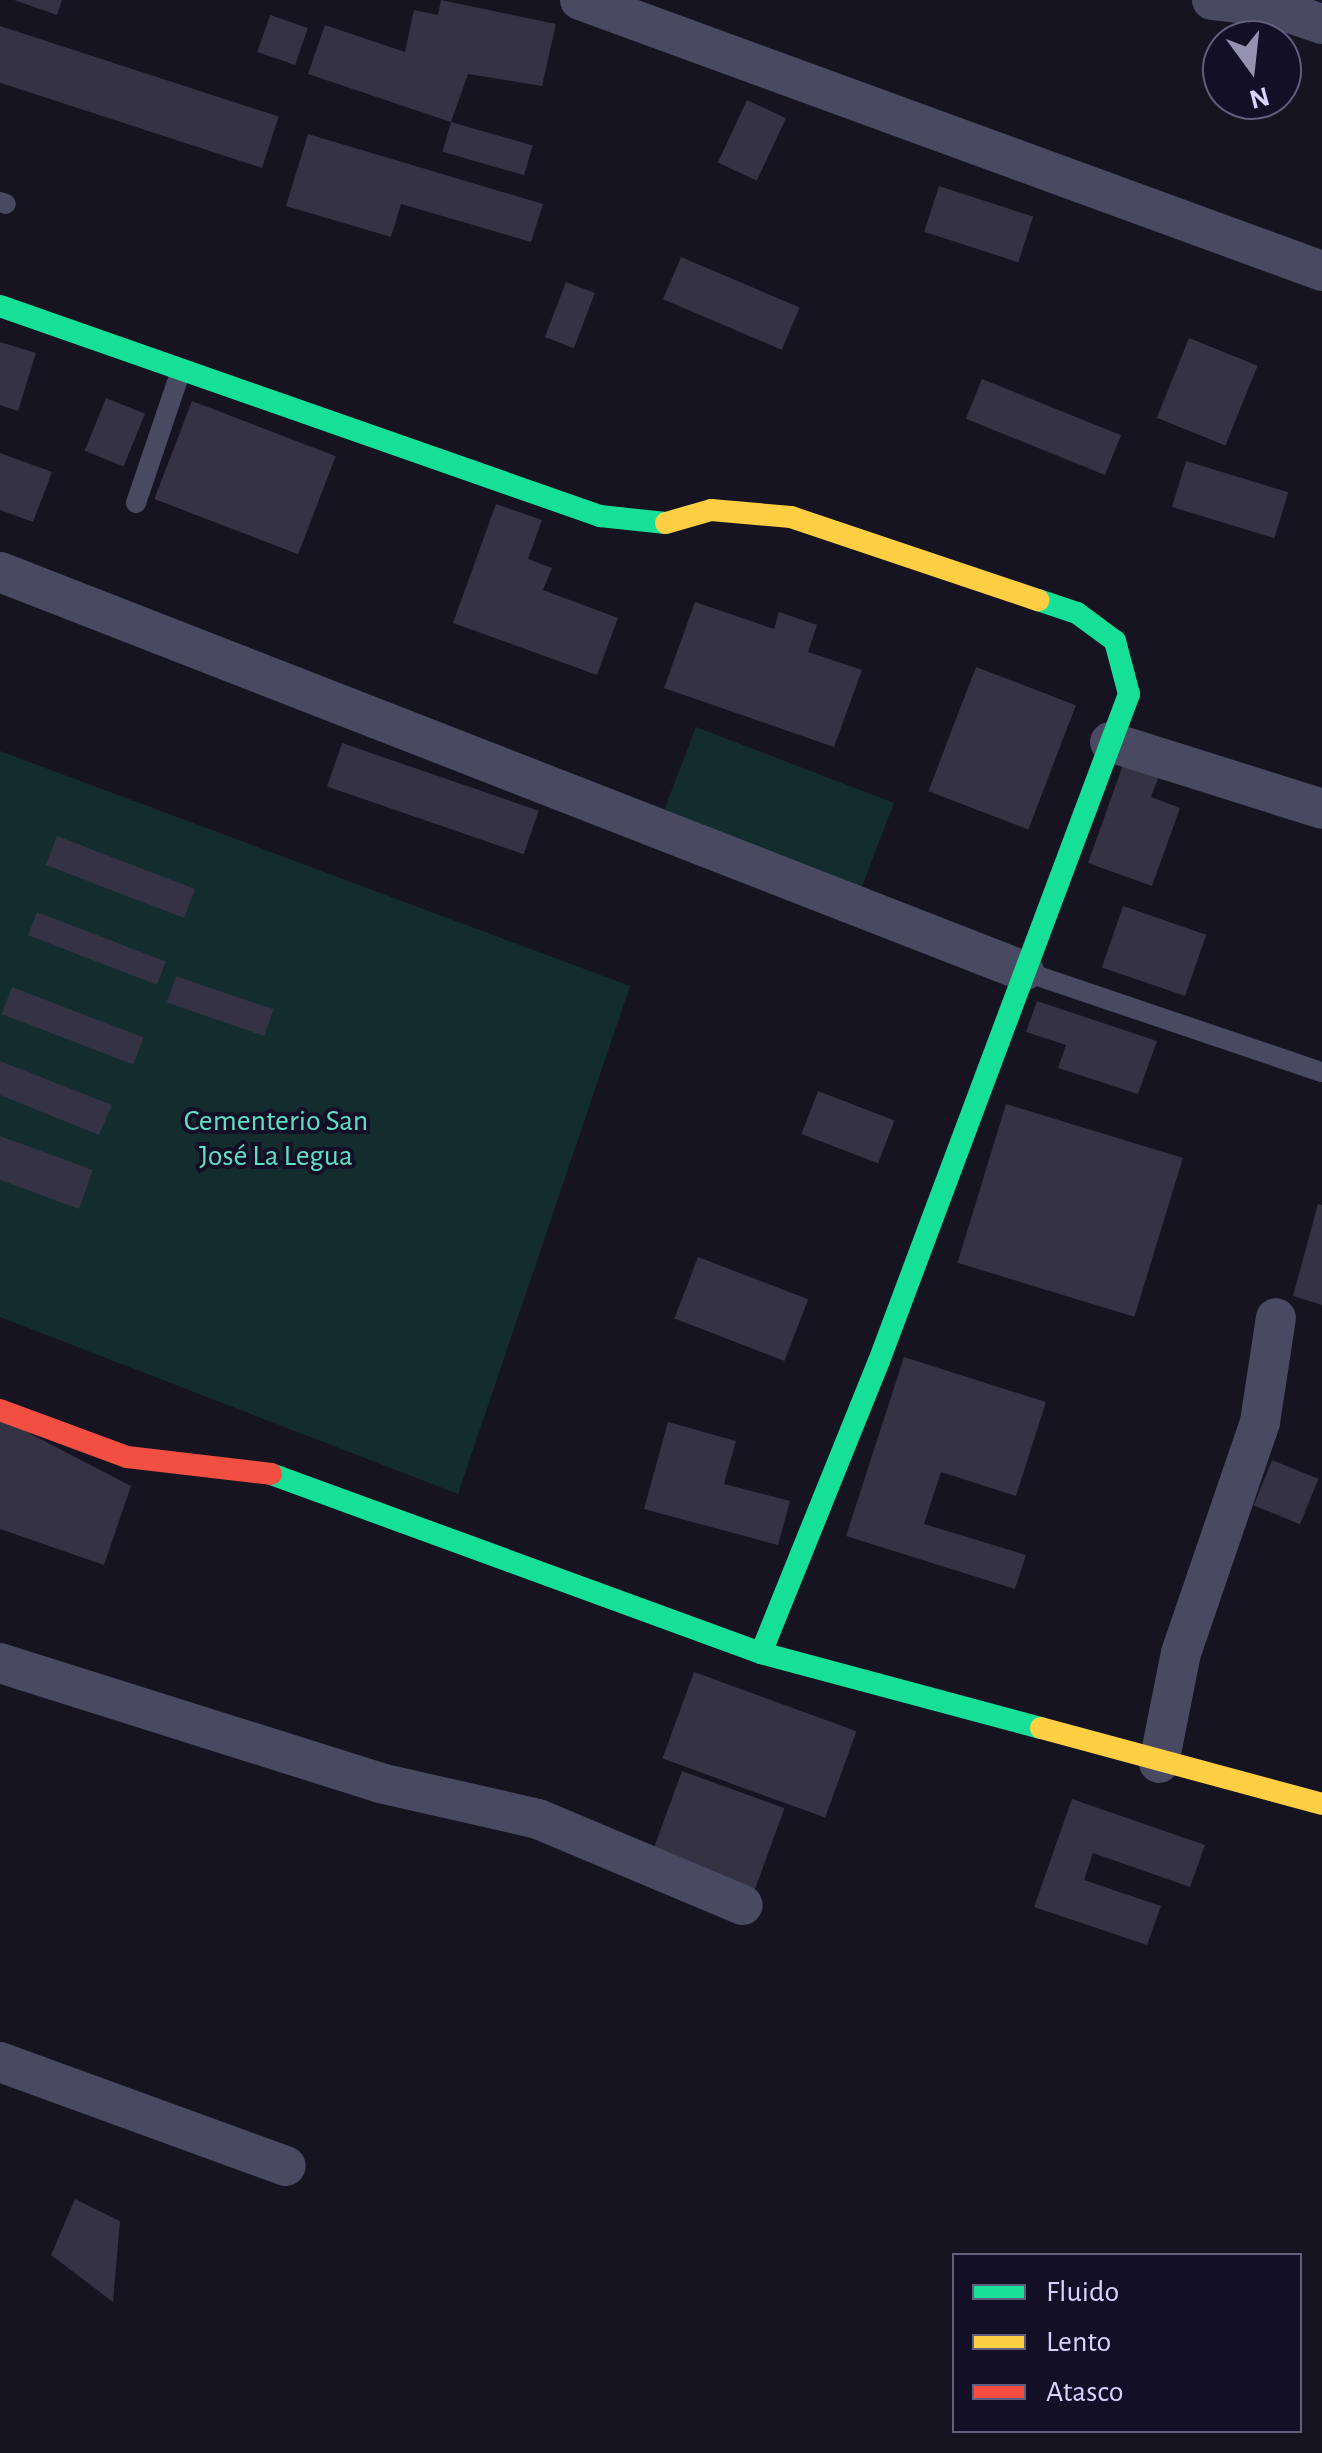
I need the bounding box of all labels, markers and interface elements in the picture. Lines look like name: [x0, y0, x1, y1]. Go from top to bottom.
north arrow: [1202, 20, 1302, 120]
text: N: [1246, 81, 1272, 113]
park label: Cementerio San José La Legua: [184, 1103, 368, 1174]
legend: [952, 2253, 1302, 2433]
text: Fluido: [1046, 2277, 1119, 2307]
text: Lento: [1046, 2327, 1111, 2357]
text: Atasco: [1046, 2377, 1124, 2407]

